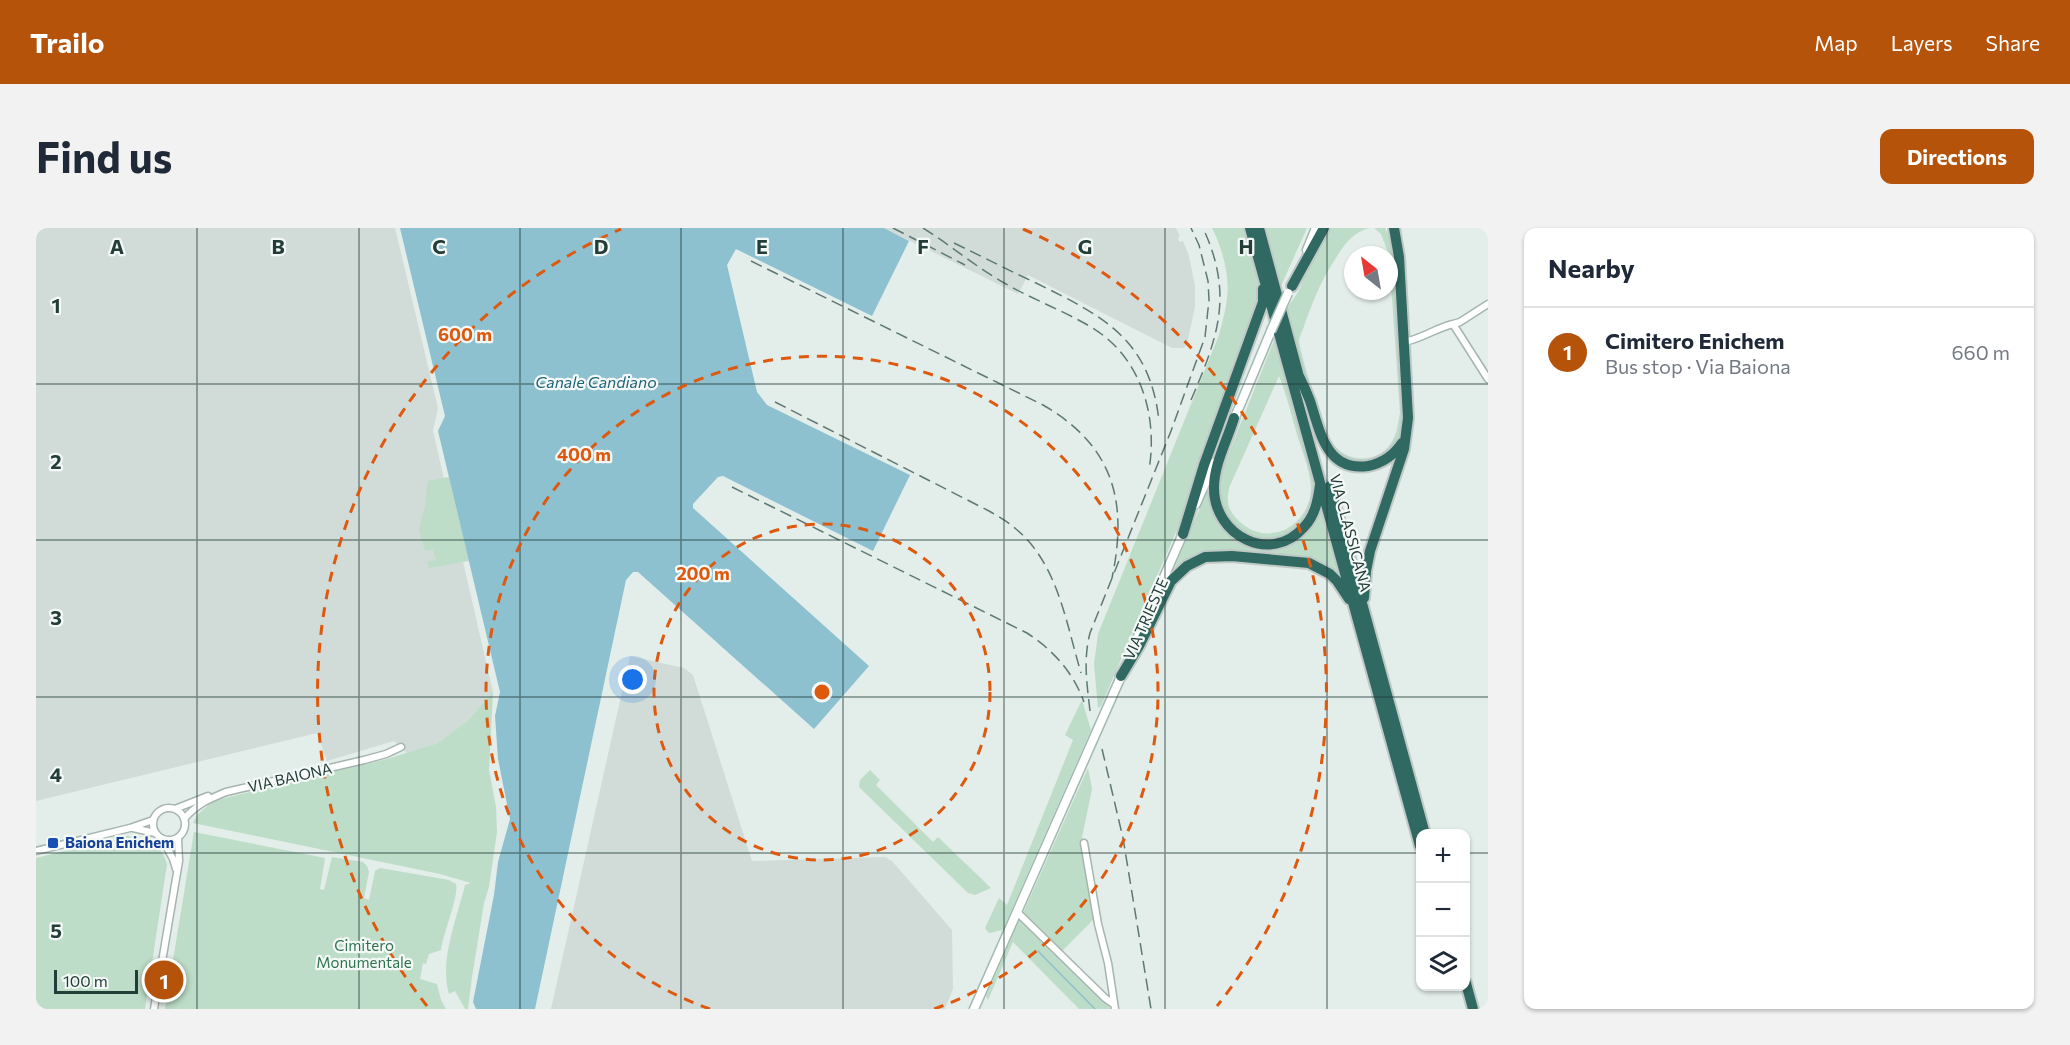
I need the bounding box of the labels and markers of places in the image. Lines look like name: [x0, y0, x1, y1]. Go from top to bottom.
centre of rings: [812, 682, 832, 702]
place label: Baiona Enichem: [65, 833, 174, 851]
marker: Baiona Enichem: [46, 836, 60, 850]
pin: 1: [144, 958, 184, 1002]

